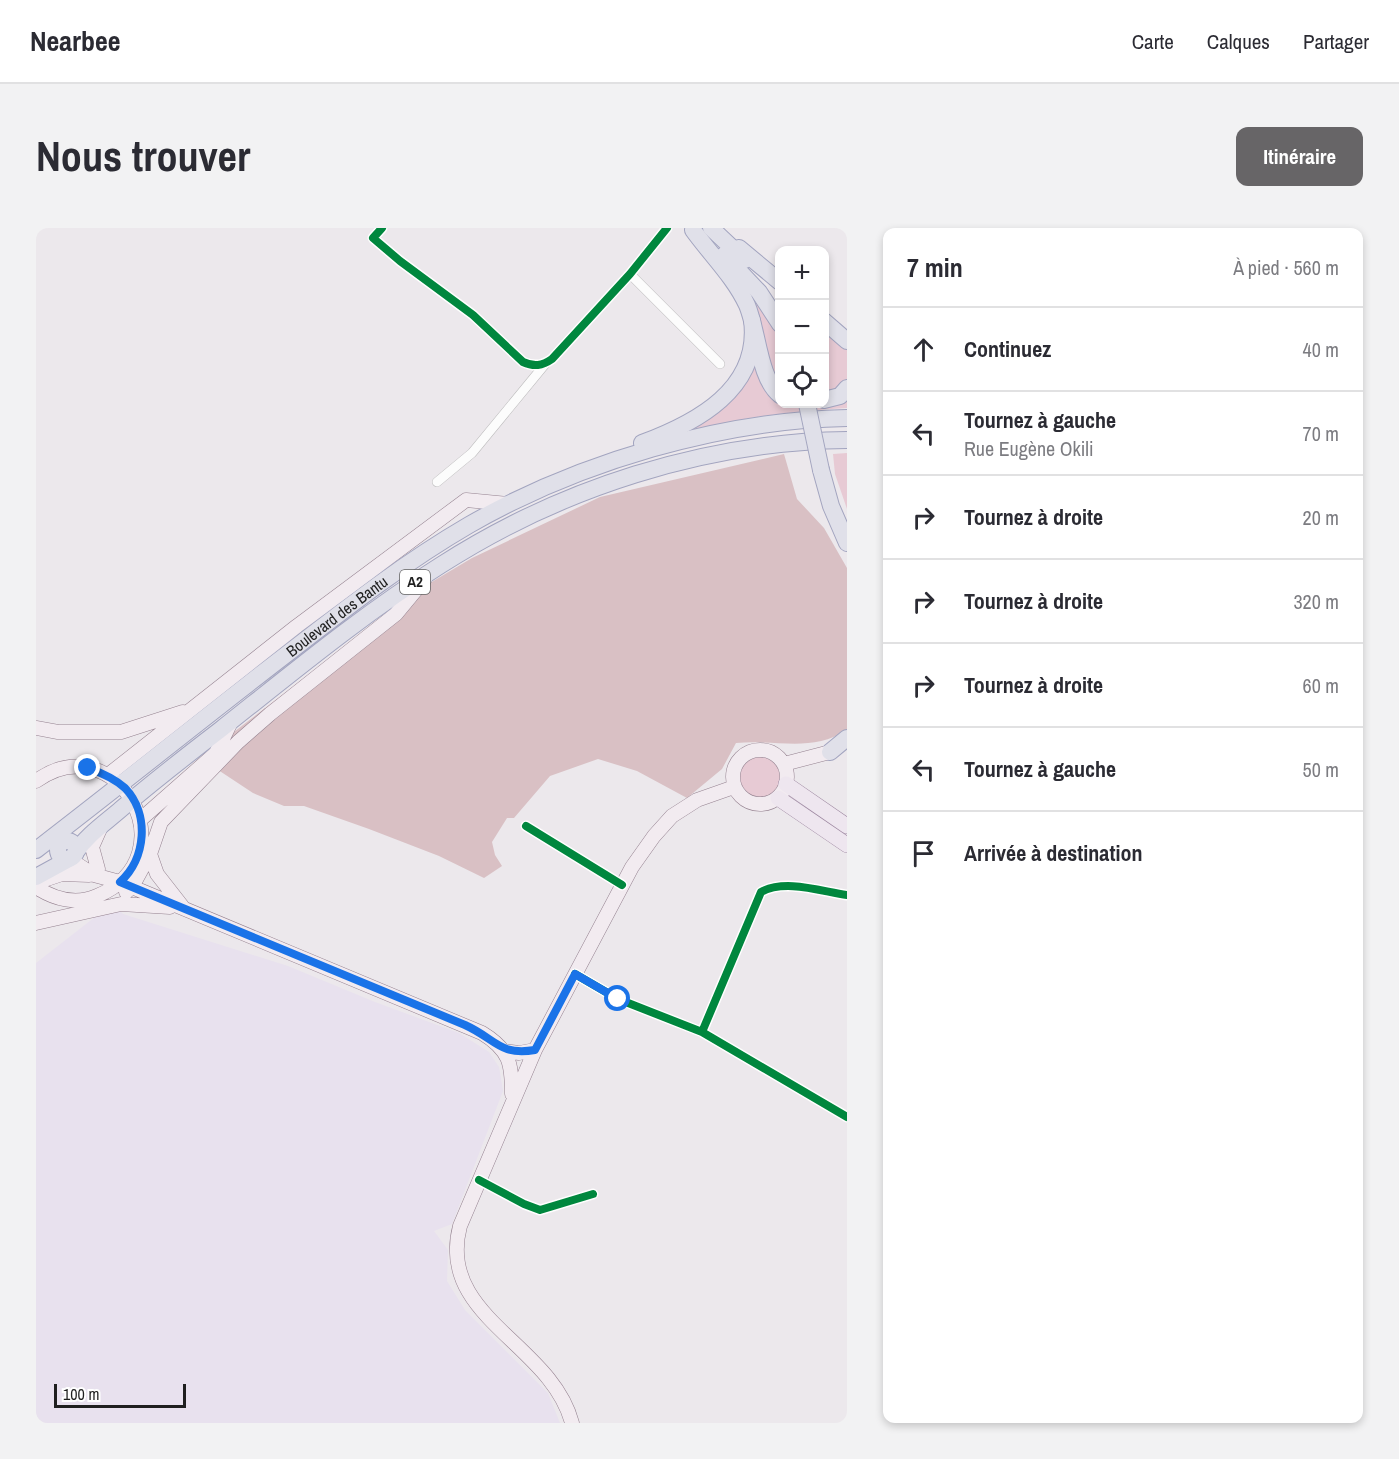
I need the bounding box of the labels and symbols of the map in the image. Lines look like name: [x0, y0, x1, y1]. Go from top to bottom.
road number: A2: [400, 570, 430, 594]
street label: Boulevard des Bantu: [281, 571, 392, 662]
route end: [74, 754, 100, 780]
route start: [604, 985, 630, 1011]
scale bar: [54, 1381, 186, 1408]

